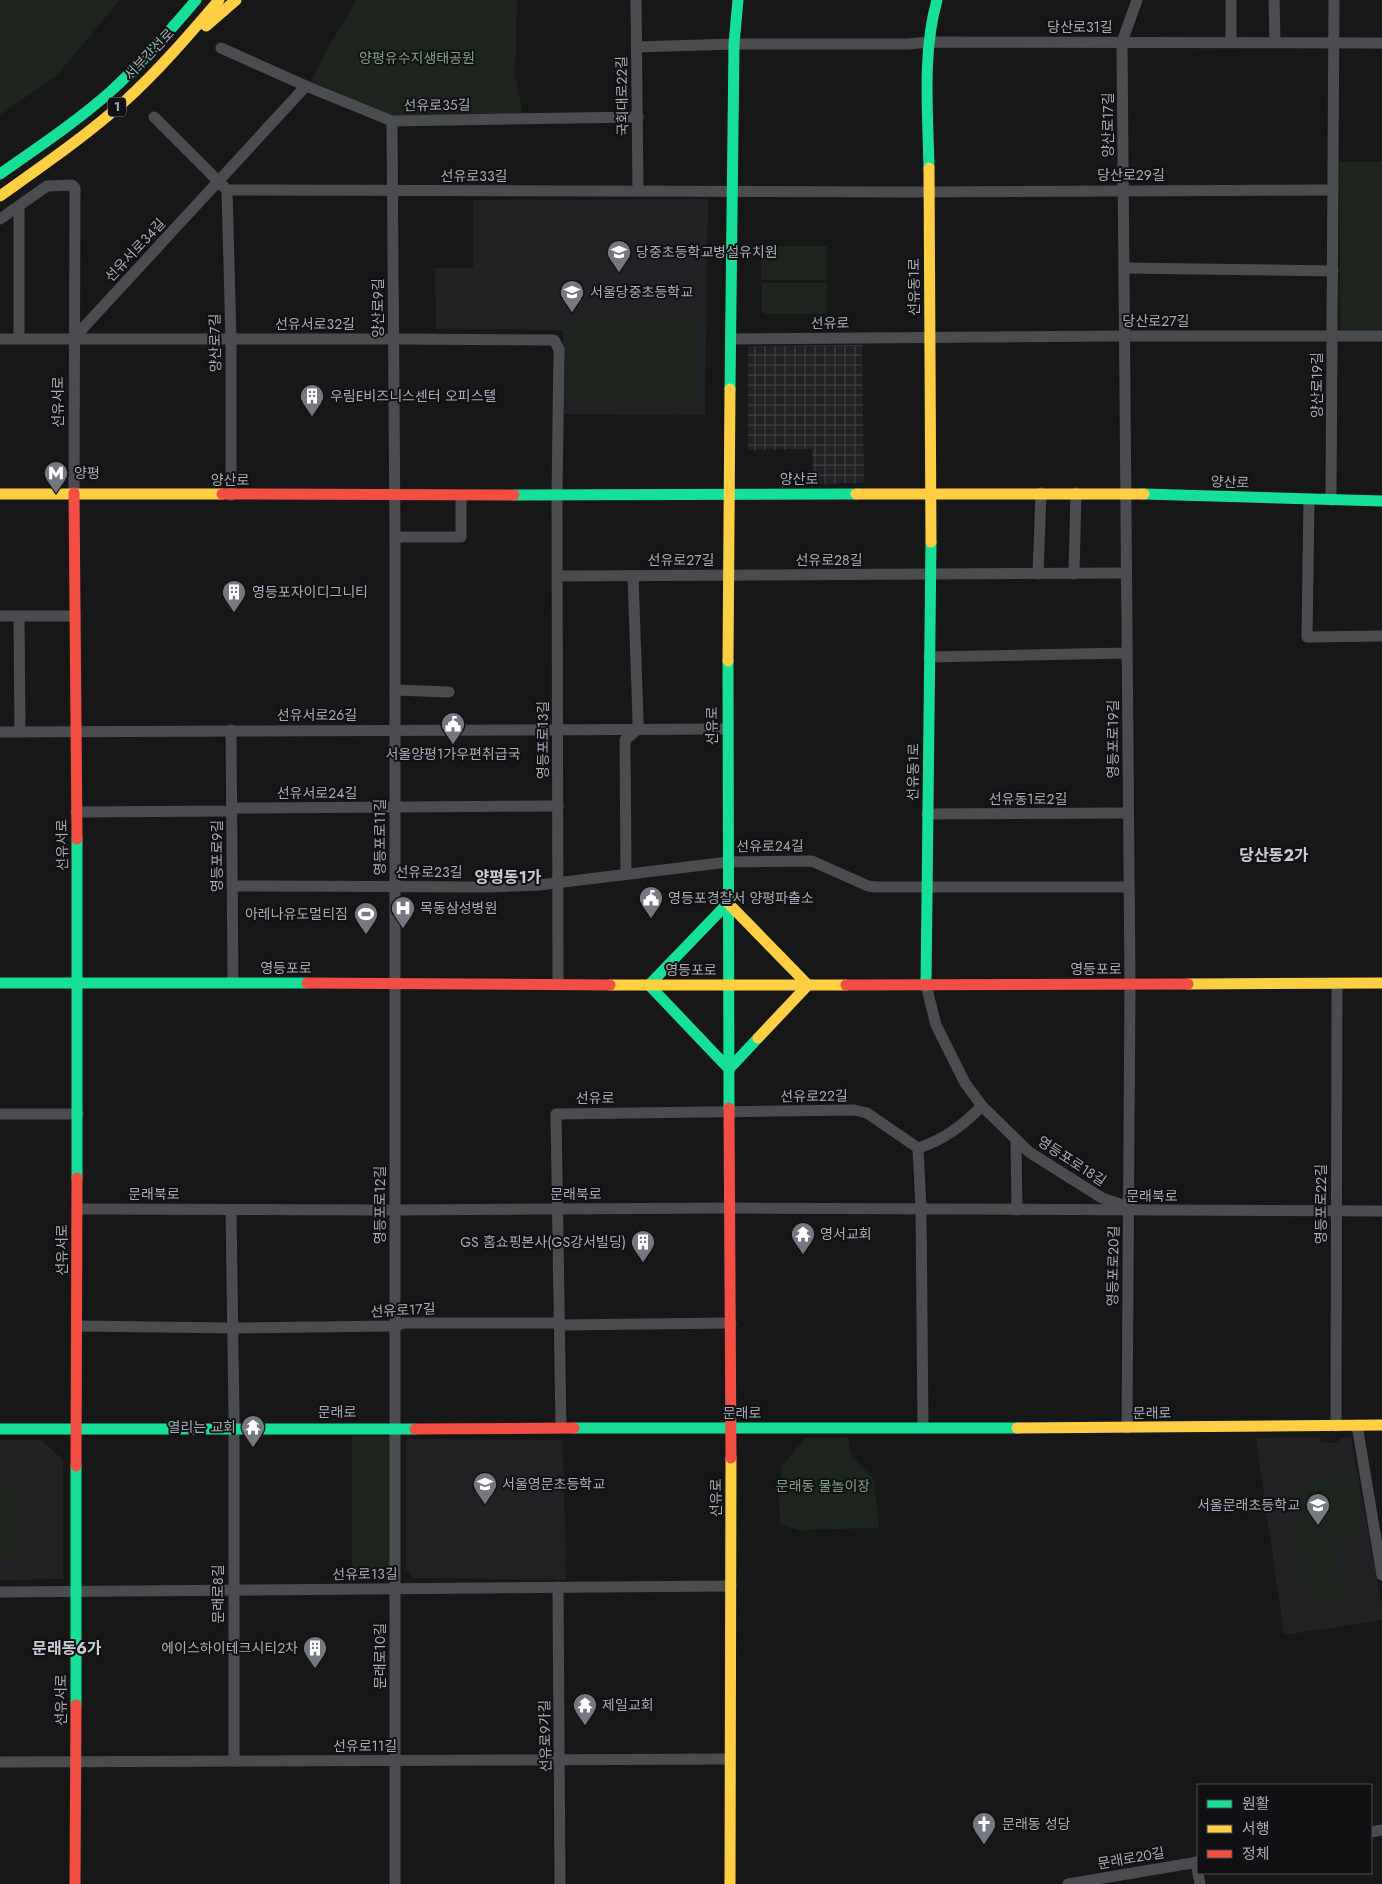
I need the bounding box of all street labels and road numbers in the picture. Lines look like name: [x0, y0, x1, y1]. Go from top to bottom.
street label: 당산로31길: [1047, 17, 1113, 37]
street label: 서부간선로: [119, 24, 179, 84]
street label: 국회대로22길: [611, 56, 633, 136]
street label: 양산로17길: [1098, 92, 1118, 158]
street label: 선유로35길: [403, 94, 471, 116]
road number: 1: [108, 98, 126, 116]
street label: 당산로29길: [1097, 165, 1165, 185]
street label: 선유로33길: [441, 166, 507, 186]
street label: 선유서로34길: [100, 214, 170, 286]
street label: 선유동1로: [904, 258, 924, 316]
street label: 양산로9길: [368, 278, 388, 338]
street label: 당산로27길: [1123, 311, 1189, 331]
street label: 양산로7길: [204, 313, 226, 373]
street label: 선유로: [811, 313, 850, 333]
street label: 선유서로32길: [275, 314, 355, 334]
street label: 양산로19길: [1307, 352, 1327, 418]
street label: 선유서로: [48, 376, 68, 428]
street label: 양산로: [780, 469, 818, 489]
street label: 양산로: [211, 470, 249, 490]
street label: 양산로: [1210, 471, 1250, 493]
street label: 선유로27길: [648, 550, 714, 570]
street label: 선유로28길: [795, 550, 863, 570]
street label: 영등포로19길: [1103, 700, 1123, 778]
street label: 영등포로13길: [533, 701, 553, 779]
street label: 선유서로26길: [277, 705, 357, 725]
street label: 선유로: [702, 707, 722, 745]
street label: 선유동1로: [902, 743, 924, 801]
street label: 선유서로24길: [277, 783, 357, 803]
street label: 선유동1로2길: [989, 789, 1067, 809]
street label: 영등포로11길: [370, 799, 390, 876]
street label: 선유서로: [52, 819, 72, 871]
street label: 영등포로9길: [207, 820, 227, 892]
street label: 선유로24길: [736, 835, 804, 857]
street label: 선유로23길: [395, 862, 463, 882]
street label: 영등포로: [260, 958, 312, 978]
street label: 영등포로: [1070, 959, 1122, 979]
street label: 영등포로: [665, 960, 717, 980]
street label: 선유로22길: [780, 1085, 848, 1107]
street label: 선유로: [576, 1088, 614, 1108]
street label: 영등포로18길: [1034, 1131, 1110, 1191]
street label: 영등포로22길: [1311, 1164, 1331, 1244]
street label: 영등포로12길: [370, 1166, 390, 1244]
street label: 문래북로: [128, 1184, 180, 1204]
street label: 문래북로: [550, 1184, 602, 1204]
street label: 문래북로: [1126, 1186, 1178, 1206]
street label: 선유서로: [52, 1224, 72, 1276]
street label: 영등포로20길: [1102, 1225, 1124, 1307]
street label: 선유로17길: [370, 1298, 436, 1322]
street label: 문래로: [318, 1402, 356, 1422]
street label: 문래로: [723, 1403, 761, 1423]
street label: 문래로: [1133, 1403, 1172, 1423]
street label: 선유로: [706, 1479, 726, 1517]
street label: 선유로13길: [332, 1563, 398, 1585]
street label: 문래로8길: [208, 1564, 228, 1624]
street label: 문래로10길: [370, 1623, 390, 1689]
street label: 선유서로: [51, 1674, 71, 1726]
street label: 선유로9가길: [534, 1700, 556, 1772]
street label: 선유로11길: [333, 1736, 397, 1756]
street label: 문래로20길: [1096, 1842, 1166, 1874]

